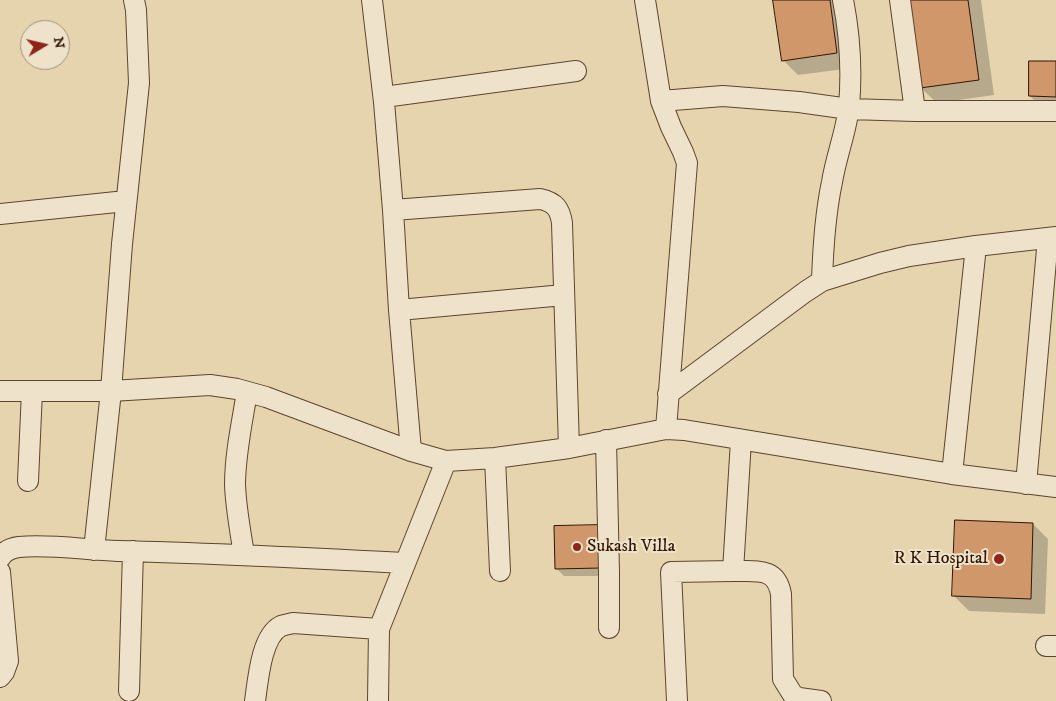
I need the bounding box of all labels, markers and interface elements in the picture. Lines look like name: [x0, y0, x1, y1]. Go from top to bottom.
north arrow: [20, 20, 70, 70]
text: N: [49, 36, 69, 50]
place label: Sukash Villa: [587, 536, 675, 558]
marker: Sukash Villa: [571, 541, 583, 553]
place label: R K Hospital: [894, 548, 988, 570]
marker: R K Hospital: [992, 552, 1006, 566]

